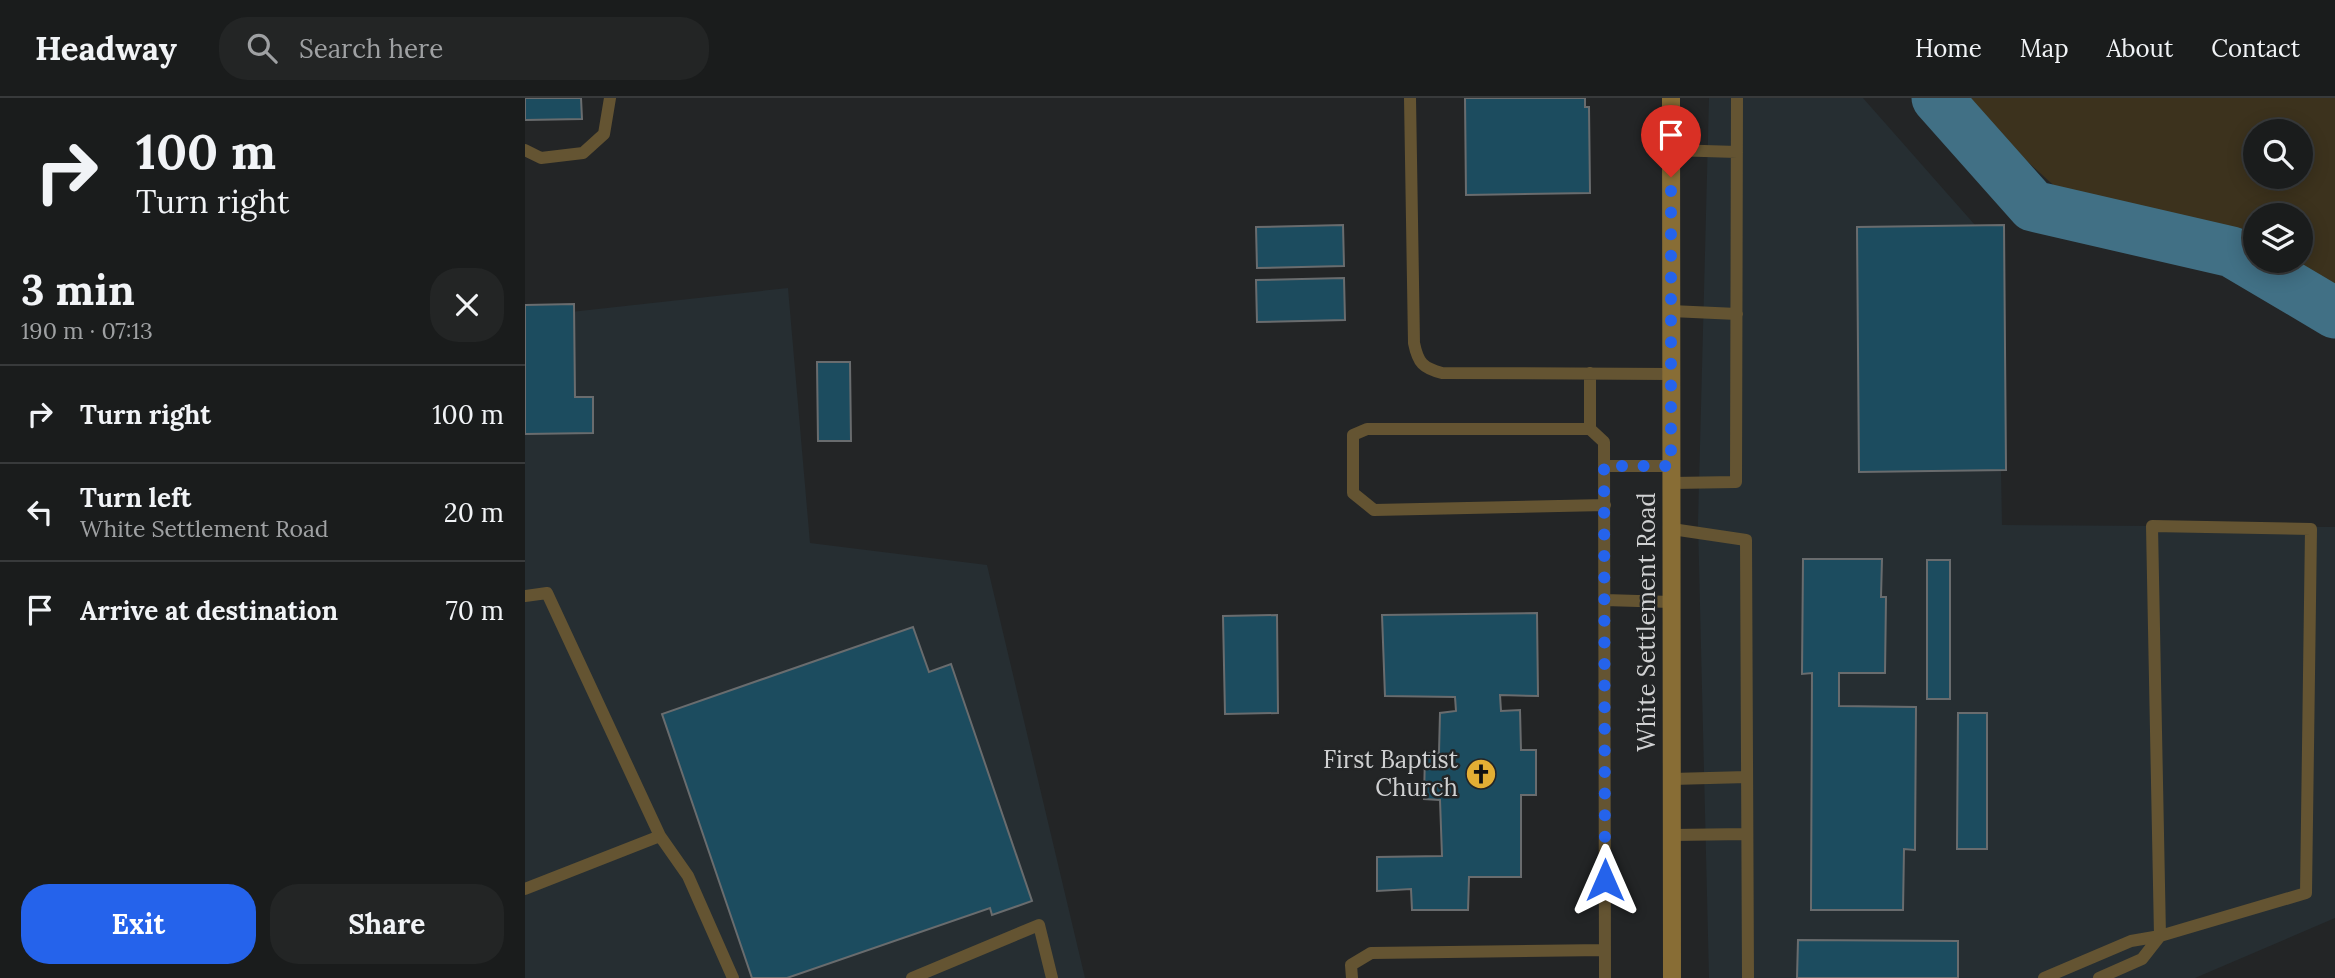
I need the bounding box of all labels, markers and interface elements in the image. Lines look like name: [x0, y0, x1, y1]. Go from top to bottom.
search box: [219, 17, 709, 80]
text: Headway: [35, 27, 177, 69]
icon: search: [243, 29, 281, 67]
text: Search here: [299, 32, 443, 65]
text: Home: [1915, 33, 1982, 64]
text: Map: [2020, 33, 2069, 64]
text: About: [2107, 33, 2173, 64]
text: Contact: [2211, 33, 2300, 64]
pin: [1641, 105, 1701, 177]
icon: arrive: [1652, 116, 1690, 154]
map controls: [2243, 119, 2313, 273]
button: search: [2243, 119, 2313, 189]
text: 100 m: [136, 120, 276, 182]
icon: right: [21, 126, 112, 217]
text: Turn right: [136, 181, 289, 222]
button: layers: [2243, 203, 2313, 273]
text: 3 min: [21, 263, 135, 317]
button: close: [430, 268, 504, 342]
text: 190 m · 07:13: [21, 316, 153, 345]
icon: right: [21, 395, 59, 433]
text: Turn right: [80, 398, 211, 431]
text: 100 m: [432, 398, 504, 431]
text: Turn left: [80, 481, 191, 514]
street label: White Settlement Road: [1631, 492, 1662, 752]
icon: left: [21, 493, 59, 531]
text: 20 m: [444, 496, 504, 529]
text: White Settlement Road: [80, 514, 329, 543]
icon: arrive: [21, 591, 59, 629]
text: Arrive at destination: [80, 594, 338, 627]
text: 70 m: [446, 594, 504, 627]
place label: First Baptist Church: [1323, 744, 1459, 803]
church icon: First Baptist Church: [1464, 757, 1498, 791]
position arrow: [1568, 843, 1642, 917]
button: Exit: [21, 884, 256, 964]
button: Share: [270, 884, 504, 964]

